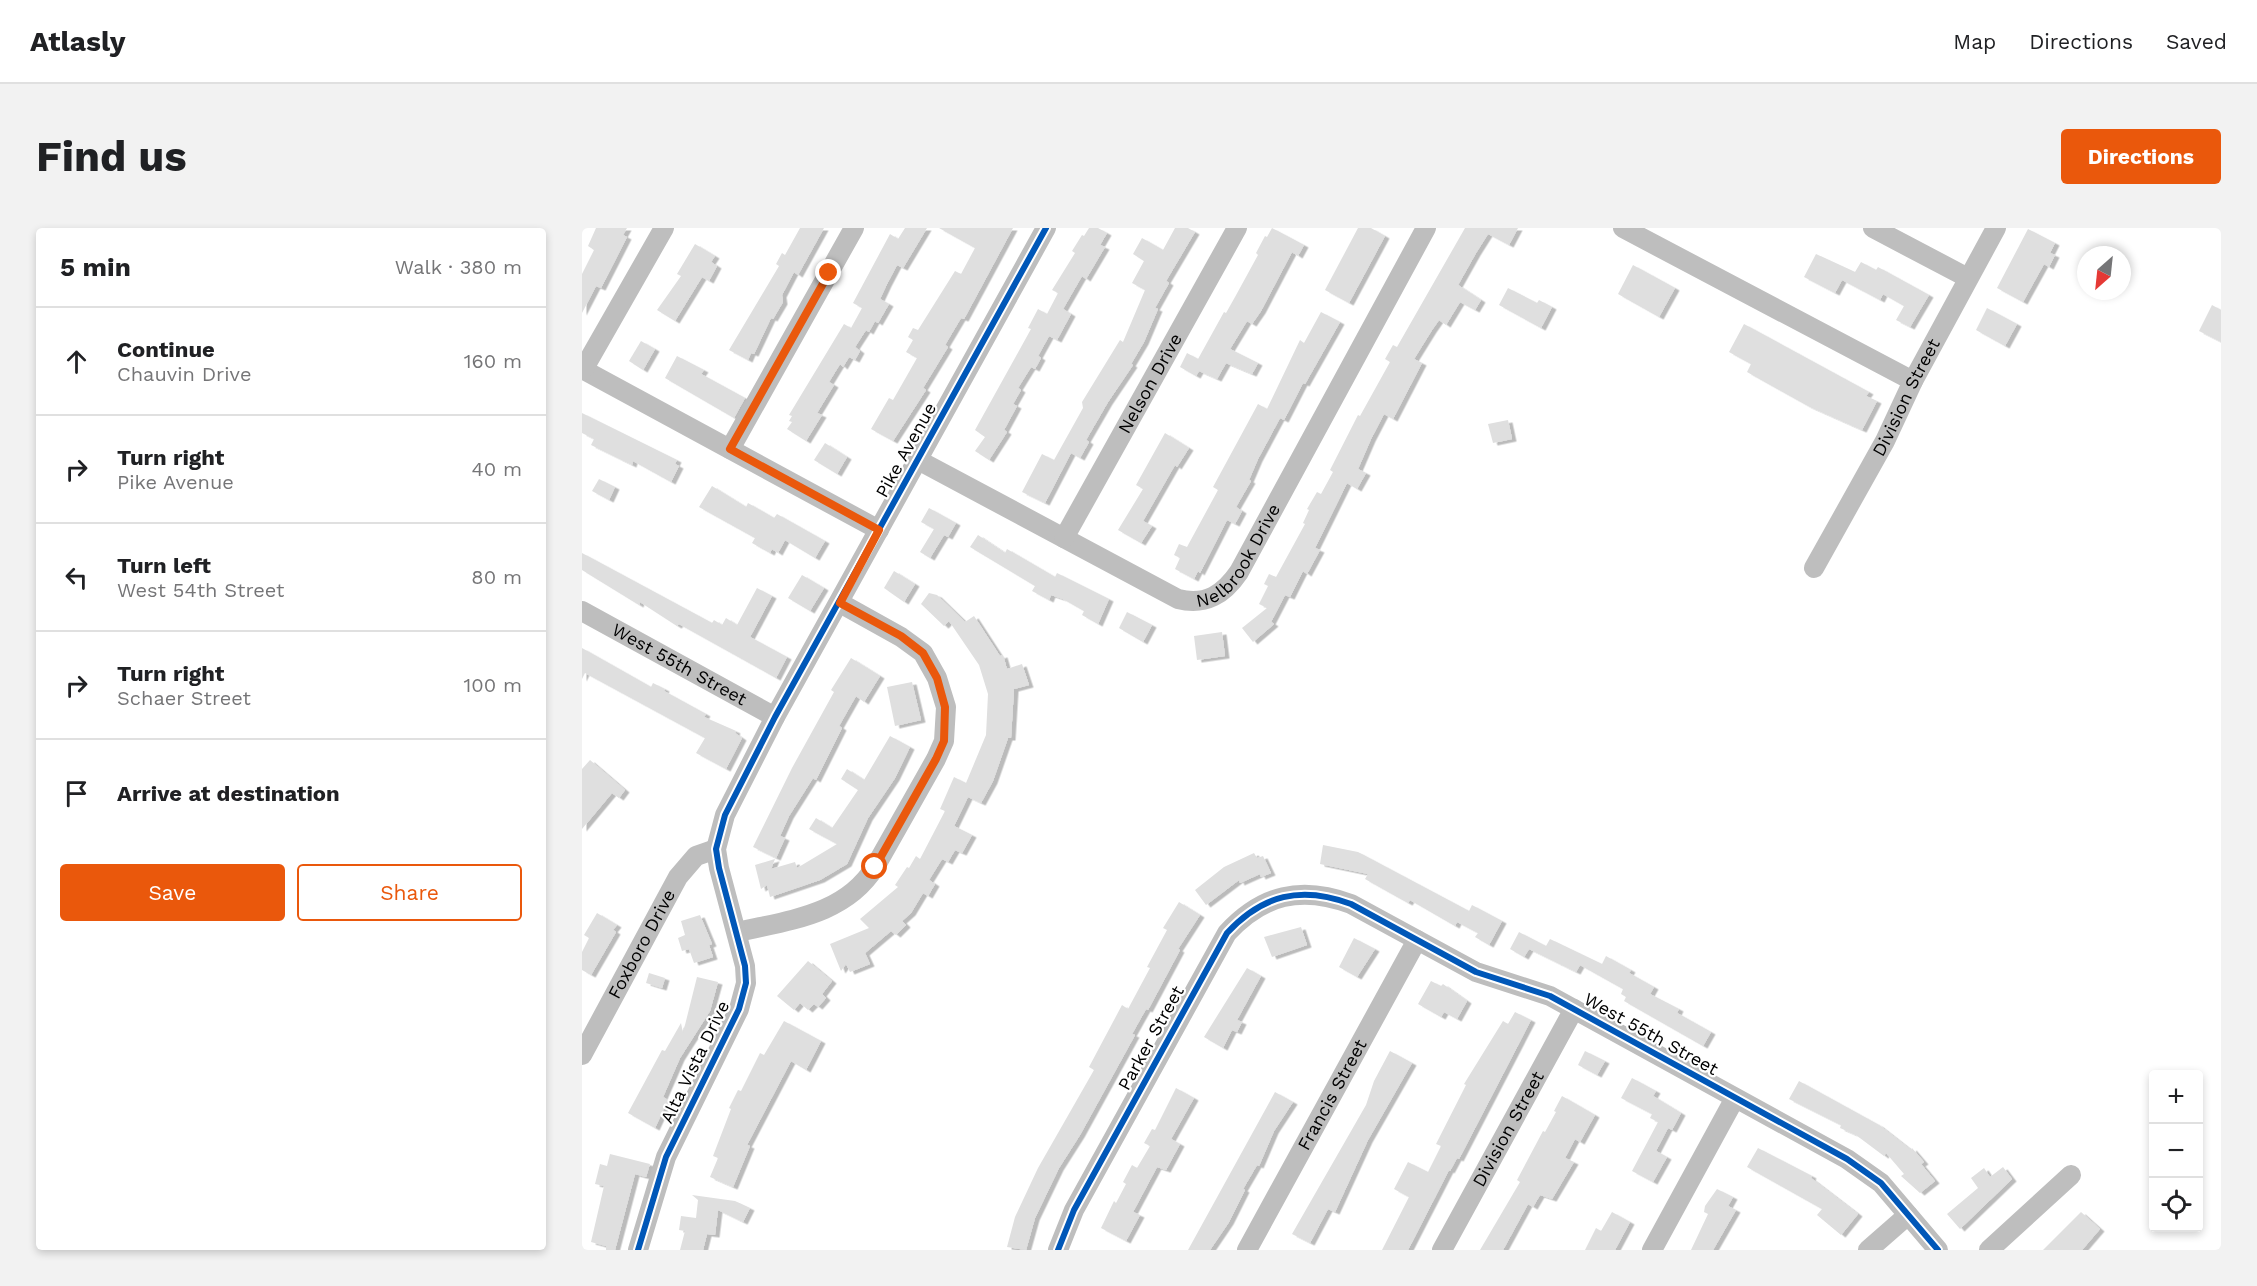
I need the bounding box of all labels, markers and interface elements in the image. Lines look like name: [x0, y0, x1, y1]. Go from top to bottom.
text: Atlasly: [30, 25, 125, 58]
text: Map: [1953, 29, 1996, 54]
text: Directions: [2029, 29, 2133, 54]
text: Saved: [2166, 29, 2227, 54]
button: Directions: [2061, 129, 2221, 184]
text: Find us: [36, 132, 187, 181]
north arrow: [2077, 246, 2131, 300]
text: 5 min: [60, 252, 131, 282]
text: Walk · 380 m: [395, 255, 522, 279]
route end: [815, 259, 841, 285]
street label: Nelson Drive: [1114, 329, 1186, 437]
street label: Division Street: [1868, 334, 1944, 460]
text: Continue: [117, 337, 215, 362]
icon: ahead: [60, 345, 93, 378]
text: 160 m: [464, 349, 522, 373]
text: Chauvin Drive: [117, 362, 251, 386]
street label: Pike Avenue: [871, 399, 940, 501]
text: Turn right: [117, 445, 224, 470]
icon: right: [60, 453, 93, 486]
text: 40 m: [471, 457, 522, 481]
text: Pike Avenue: [117, 470, 234, 494]
street label: Nelbrook Drive: [1194, 500, 1284, 611]
text: Turn left: [117, 553, 211, 578]
icon: left: [60, 561, 93, 594]
text: 80 m: [471, 565, 522, 589]
text: West 54th Street: [117, 578, 284, 602]
street label: West 55th Street: [609, 619, 751, 710]
text: Turn right: [117, 661, 224, 686]
icon: right: [60, 669, 93, 702]
text: 100 m: [463, 673, 522, 697]
text: Schaer Street: [117, 686, 251, 710]
icon: arrive: [60, 777, 93, 810]
text: Arrive at destination: [117, 781, 340, 806]
route start: [861, 853, 887, 879]
button: Save: [60, 864, 285, 921]
button: Share: [297, 864, 522, 921]
street label: Foxboro Drive: [603, 886, 679, 1002]
street label: Parker Street: [1113, 982, 1188, 1094]
street label: West 55th Street: [1580, 988, 1722, 1079]
street label: Alta Vista Drive: [656, 997, 733, 1127]
street label: Francis Street: [1293, 1035, 1371, 1154]
street label: Division Street: [1468, 1067, 1548, 1190]
map controls: [2149, 1070, 2203, 1232]
button: +: [2149, 1070, 2203, 1124]
button: −: [2149, 1124, 2203, 1178]
button: locate: [2149, 1178, 2203, 1232]

